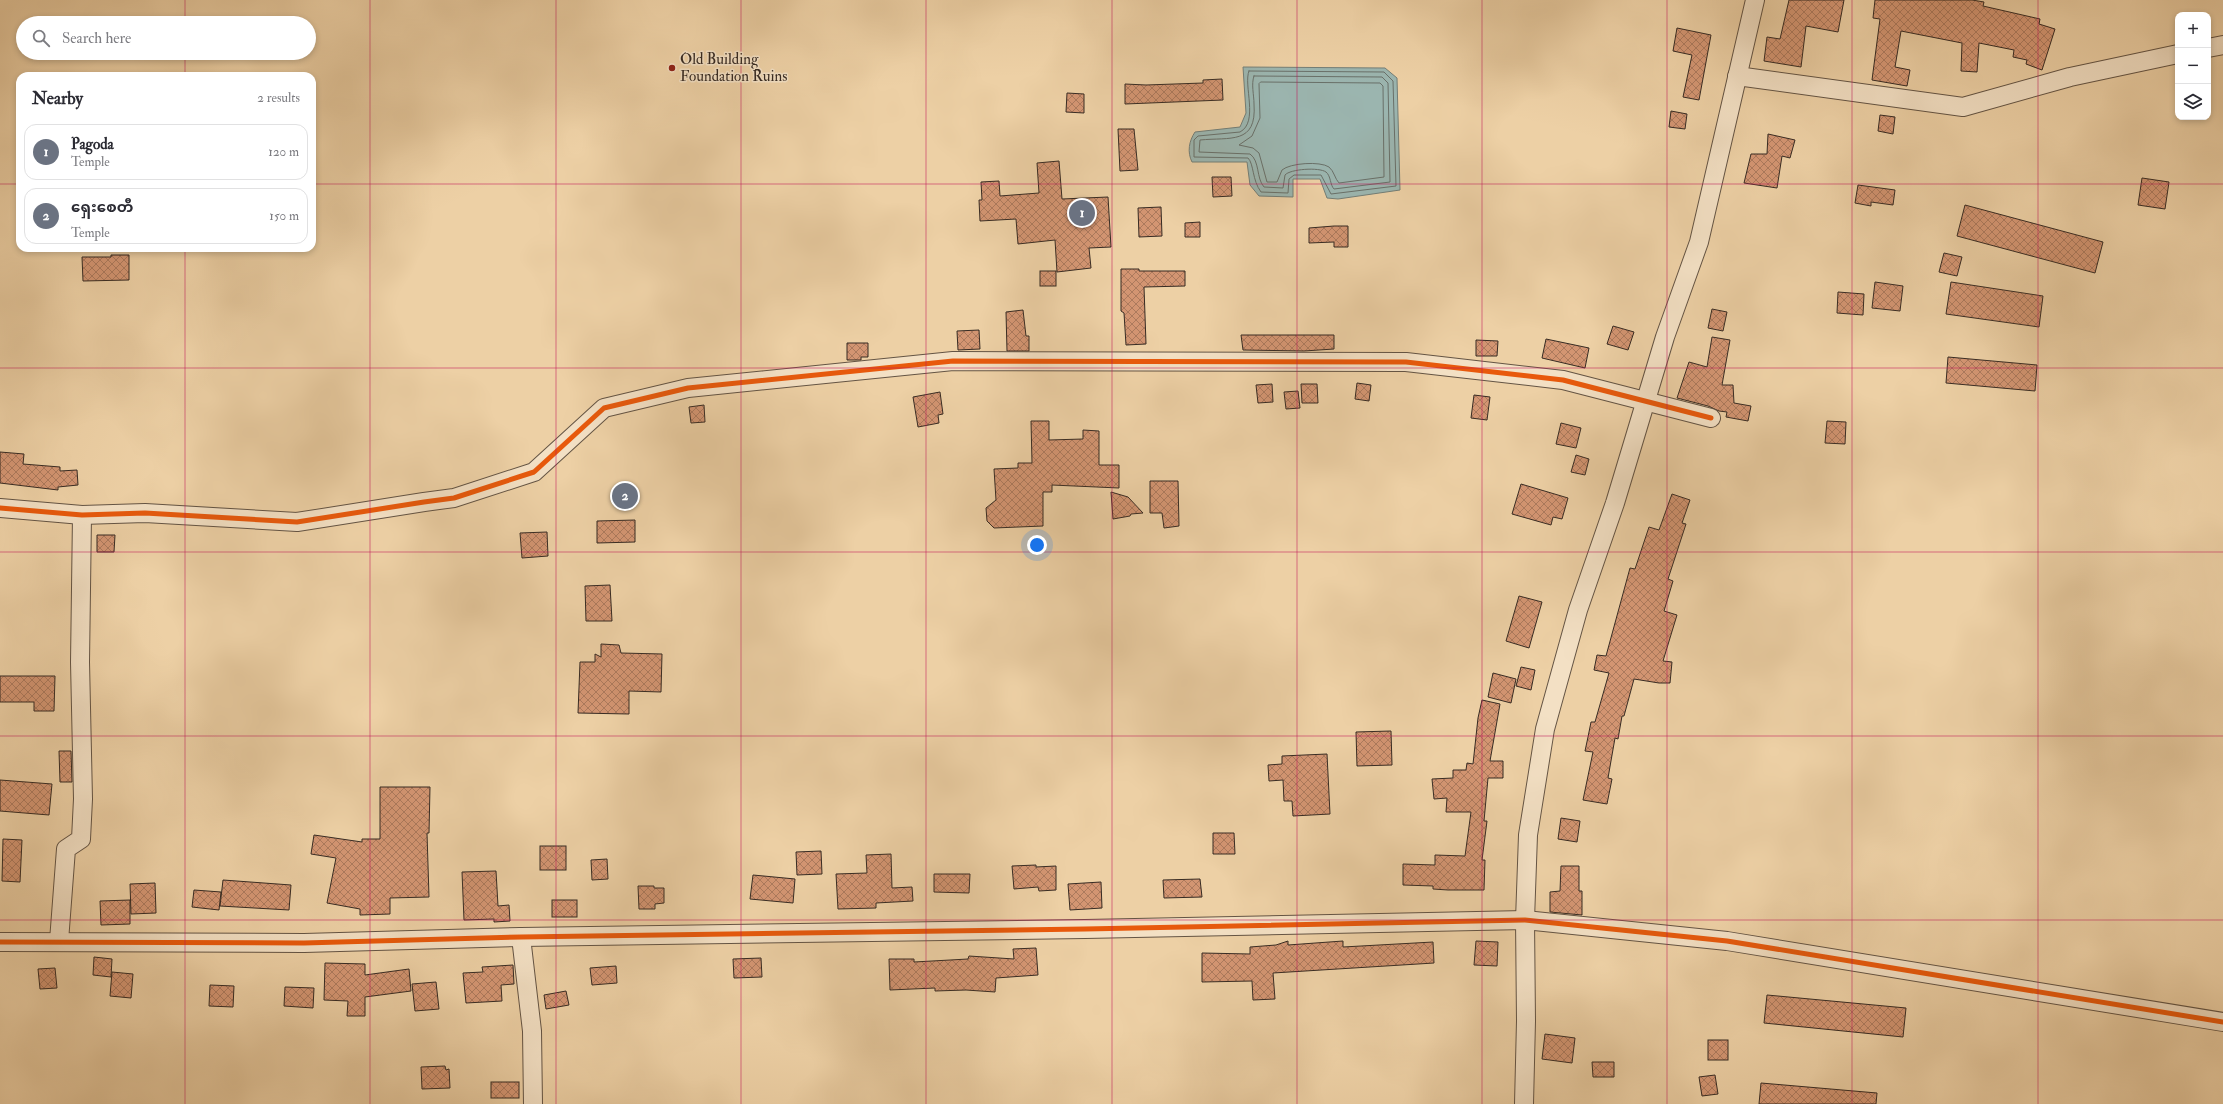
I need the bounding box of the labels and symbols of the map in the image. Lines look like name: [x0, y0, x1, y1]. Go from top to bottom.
place label: Old Building Foundation Ruins: [680, 50, 787, 86]
marker: Old Building Foundation Ruins: [667, 63, 677, 73]
pin: 1: [1069, 198, 1095, 228]
pin: 2: [612, 481, 638, 511]
your location: [1027, 535, 1047, 555]

